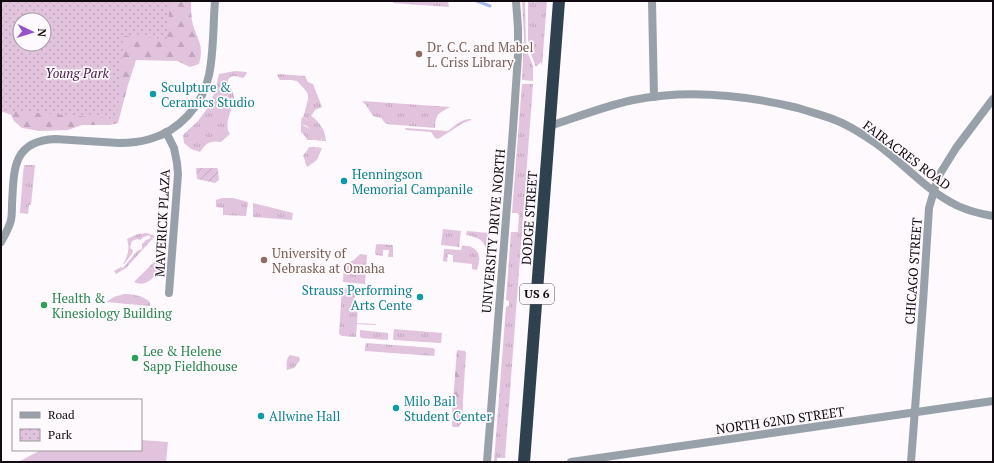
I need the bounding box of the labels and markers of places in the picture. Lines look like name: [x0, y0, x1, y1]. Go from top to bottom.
place label: Dr. C.C. and Mabel L. Criss Library: [427, 38, 533, 71]
marker: Dr. C.C. and Mabel L. Criss Library: [414, 49, 424, 59]
place label: Sculpture & Ceramics Studio: [161, 78, 255, 111]
marker: Sculpture & Ceramics Studio: [148, 89, 158, 99]
place label: Henningson Memorial Campanile: [352, 165, 473, 198]
marker: Henningson Memorial Campanile: [339, 176, 349, 186]
place label: University of Nebraska at Omaha: [272, 244, 385, 277]
marker: University of Nebraska at Omaha: [259, 255, 269, 265]
place label: Strauss Performing Arts Cente: [302, 281, 412, 314]
place label: Health & Kinesiology Building: [52, 289, 172, 322]
marker: Strauss Performing Arts Cente: [415, 292, 425, 302]
marker: Health & Kinesiology Building: [39, 300, 49, 310]
place label: Lee & Helene Sapp Fieldhouse: [143, 342, 238, 375]
marker: Lee & Helene Sapp Fieldhouse: [130, 353, 140, 363]
place label: Milo Bail Student Center: [404, 392, 491, 425]
marker: Milo Bail Student Center: [391, 403, 401, 413]
place label: Allwine Hall: [269, 407, 340, 425]
marker: Allwine Hall: [256, 411, 266, 421]

